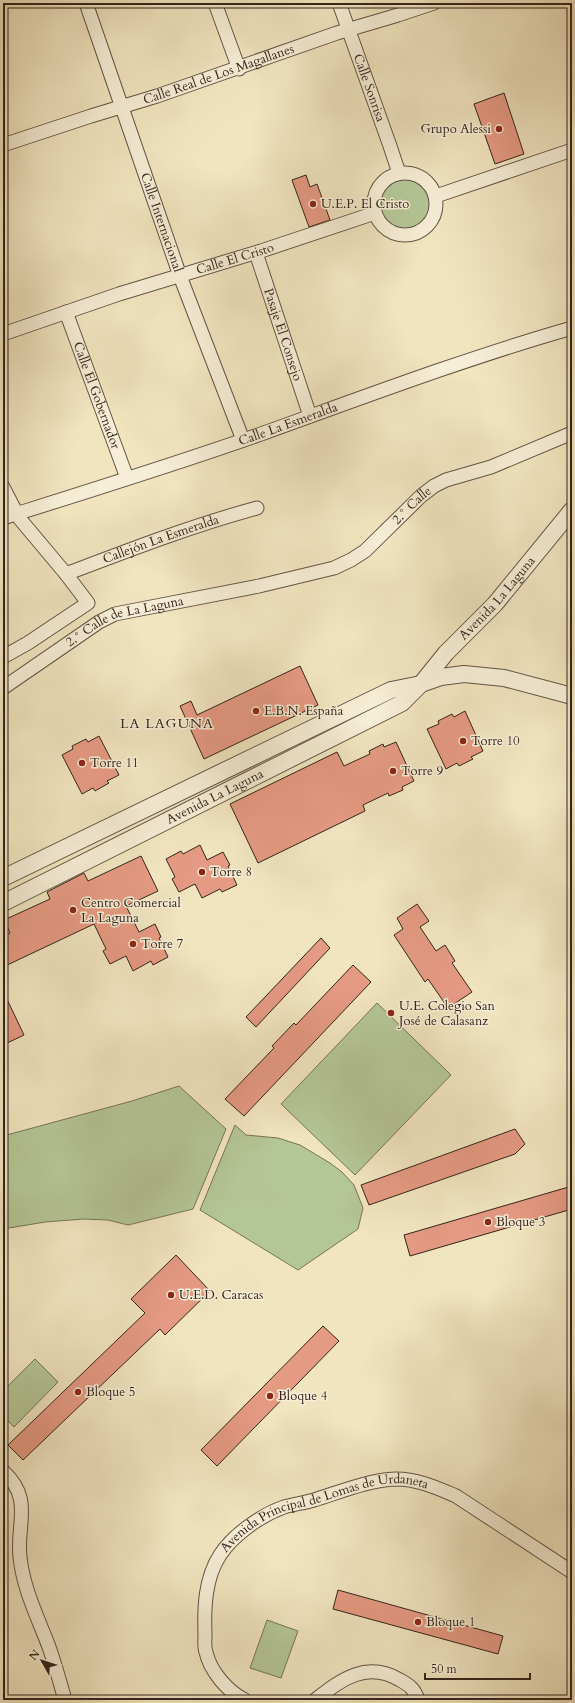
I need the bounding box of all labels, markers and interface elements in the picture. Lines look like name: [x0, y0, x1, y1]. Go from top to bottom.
street label: Calle Real de Los Magallanes: [141, 40, 297, 109]
street label: Calle Sonrisa: [349, 51, 390, 125]
place label: Grupo Alessi: [421, 120, 491, 138]
marker: Grupo Alessi: [494, 124, 504, 134]
street label: Calle Internacional: [136, 170, 187, 275]
place label: U.E.P. El Cristo: [321, 195, 409, 213]
marker: U.E.P. El Cristo: [308, 199, 318, 209]
street label: Calle El Cristo: [194, 238, 276, 279]
street label: Pasaje El Consejo: [259, 286, 307, 383]
street label: Calle El Gobernador: [69, 339, 125, 452]
street label: Calle La Esmeralda: [236, 398, 340, 450]
street label: 2.° Calle: [388, 482, 435, 529]
street label: Callejón La Esmeralda: [100, 511, 222, 568]
street label: Avenida La Laguna: [455, 552, 540, 644]
street label: 2.° Calle de La Laguna: [62, 592, 185, 651]
place label: E.B.N. España: [264, 702, 344, 720]
marker: E.B.N. España: [251, 706, 261, 716]
district label: LA LAGUNA: [120, 714, 214, 733]
place label: Torre 10: [471, 732, 520, 750]
marker: Torre 10: [458, 736, 468, 746]
place label: Torre 11: [90, 754, 139, 772]
marker: Torre 11: [77, 758, 87, 768]
place label: Torre 9: [401, 762, 443, 780]
street label: Avenida La Laguna: [163, 765, 267, 829]
marker: Torre 9: [388, 766, 398, 776]
place label: Torre 8: [210, 863, 252, 881]
marker: Torre 8: [197, 867, 207, 877]
place label: Centro Comercial La Laguna: [81, 894, 181, 927]
marker: Centro Comercial La Laguna: [68, 905, 78, 915]
place label: Torre 7: [141, 935, 183, 953]
marker: Torre 7: [128, 939, 138, 949]
place label: U.E. Colegio San José de Calasanz: [397, 997, 495, 1030]
marker: U.E. Colegio San José de Calasanz: [386, 1008, 396, 1018]
place label: Bloque 3: [496, 1213, 545, 1231]
marker: Bloque 3: [483, 1217, 493, 1227]
place label: U.E.D. Caracas: [179, 1286, 263, 1304]
marker: U.E.D. Caracas: [166, 1290, 176, 1300]
place label: Bloque 5: [86, 1383, 135, 1401]
marker: Bloque 5: [73, 1387, 83, 1397]
place label: Bloque 4: [278, 1387, 328, 1405]
marker: Bloque 4: [265, 1391, 275, 1401]
street label: Avenida Principal de Lomas de Urdaneta: [216, 1470, 431, 1556]
place label: Bloque 1: [426, 1613, 475, 1631]
marker: Bloque 1: [413, 1617, 423, 1627]
north arrow: [22, 1641, 62, 1681]
text: N: [26, 1646, 44, 1663]
scale bar: [425, 1655, 530, 1681]
text: 50 m: [431, 1661, 458, 1677]

